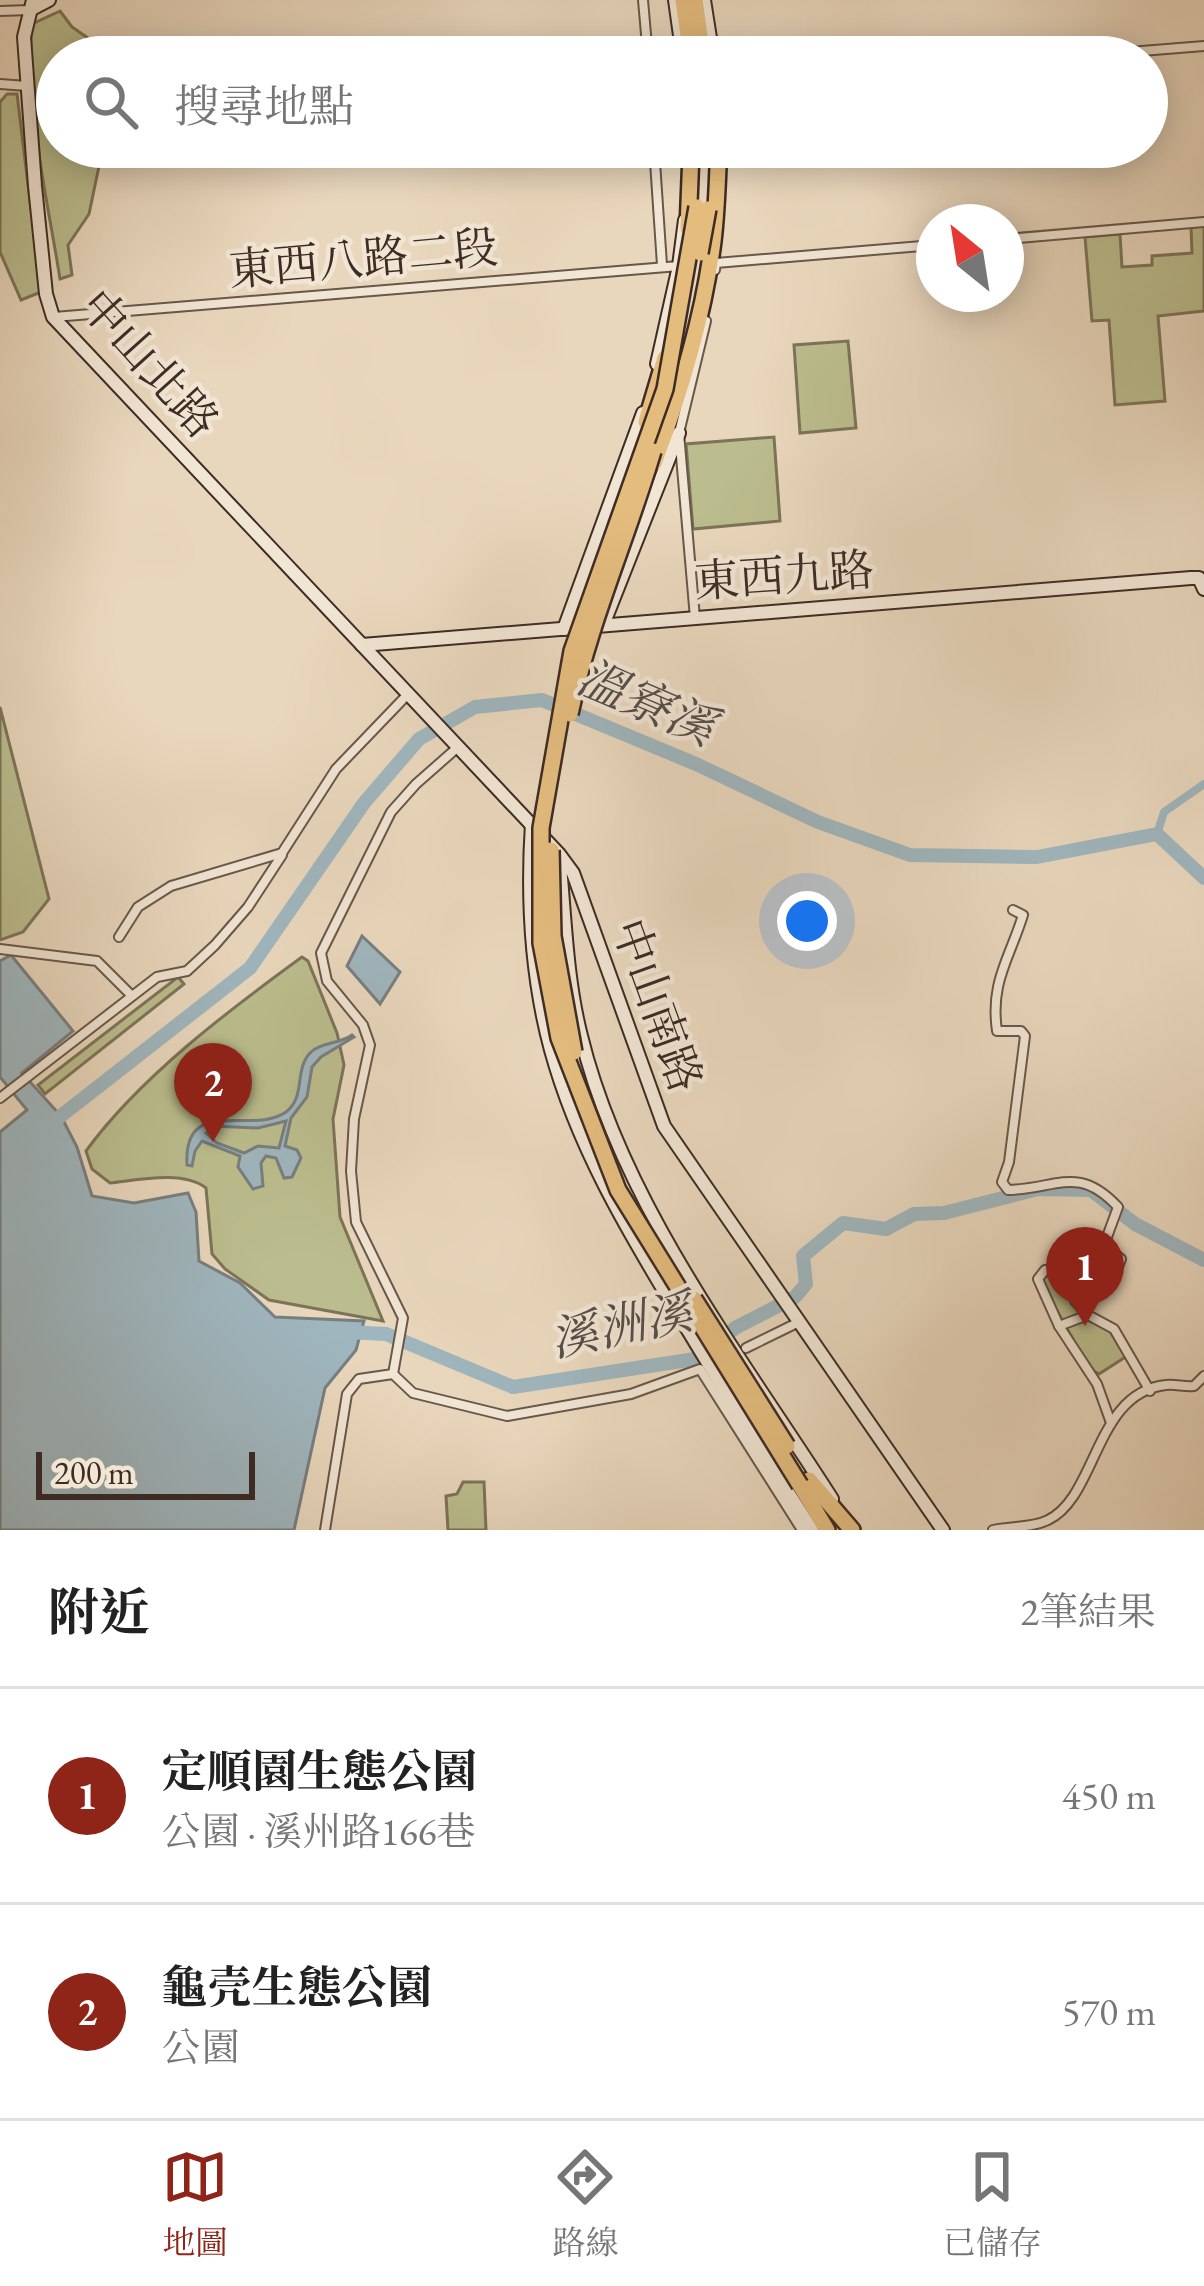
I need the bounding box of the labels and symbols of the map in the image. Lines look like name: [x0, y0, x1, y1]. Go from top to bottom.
north arrow: [916, 204, 1024, 312]
street label: 東西八路二段: [226, 217, 500, 299]
street label: 中山北路: [68, 277, 232, 449]
street label: 東西九路: [692, 540, 876, 610]
water label: 溫寮溪: [569, 645, 730, 761]
your location: [777, 891, 837, 951]
street label: 中山南路: [600, 911, 716, 1099]
pin: 2: [174, 1043, 252, 1142]
pin: 1: [1046, 1227, 1124, 1326]
water label: 溪洲溪: [544, 1279, 703, 1370]
scale bar: [36, 1446, 255, 1499]

